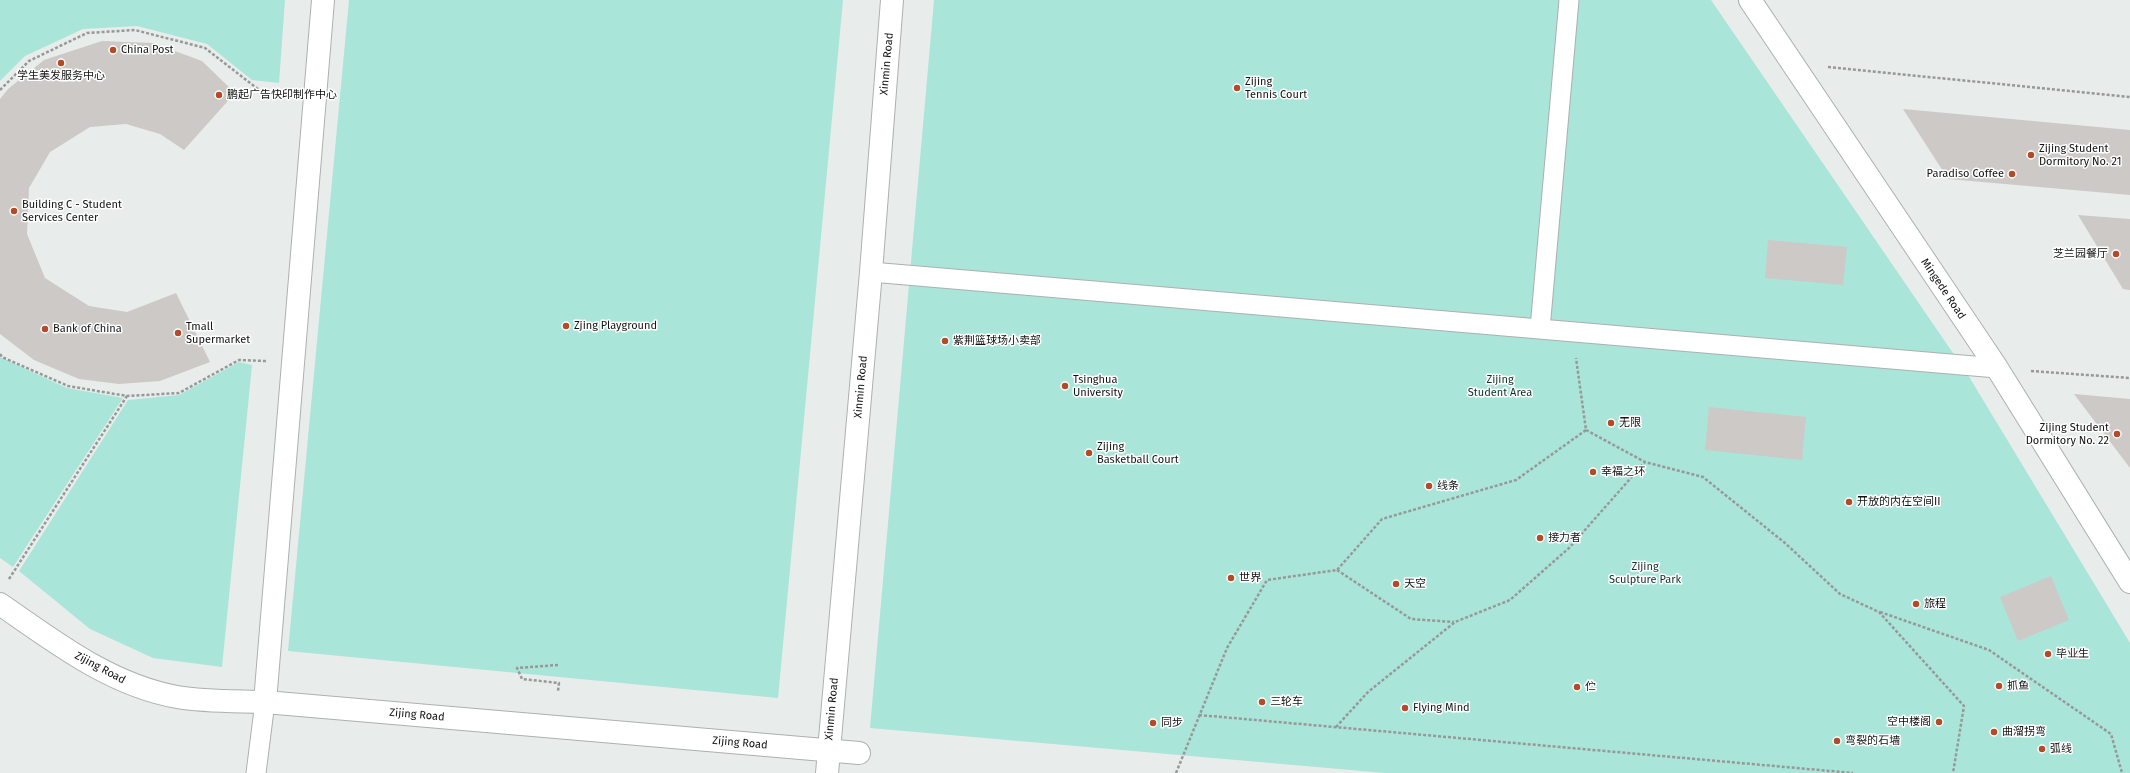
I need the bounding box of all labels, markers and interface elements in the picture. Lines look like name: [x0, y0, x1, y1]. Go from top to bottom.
street label: Xinmin Road: [878, 32, 896, 96]
place label: China Post: [121, 43, 174, 57]
marker: China Post: [108, 45, 118, 55]
marker: 学生美发服务中心: [56, 58, 66, 68]
place label: 学生美发服务中心: [17, 69, 105, 83]
place label: Zijing Tennis Court: [1245, 75, 1307, 101]
marker: Zijing Tennis Court: [1232, 83, 1242, 93]
place label: 鹏起广告快印制作中心: [227, 88, 337, 102]
marker: 鹏起广告快印制作中心: [214, 90, 224, 100]
place label: Zijing Student Dormitory No. 21: [2039, 142, 2121, 168]
marker: Zijing Student Dormitory No. 21: [2026, 150, 2036, 160]
place label: Paradiso Coffee: [1927, 167, 2004, 181]
marker: Paradiso Coffee: [2007, 169, 2017, 179]
place label: Building C - Student Services Center: [22, 198, 122, 224]
marker: Building C - Student Services Center: [9, 206, 19, 216]
place label: 芝兰园餐厅: [2053, 247, 2108, 261]
marker: 芝兰园餐厅: [2111, 249, 2121, 259]
street label: Mingede Road: [1918, 256, 1968, 322]
place label: Zjing Playground: [574, 319, 657, 333]
place label: Tmall Supermarket: [186, 320, 250, 346]
marker: Zjing Playground: [561, 321, 571, 331]
place label: Bank of China: [53, 322, 122, 336]
marker: Bank of China: [40, 324, 50, 334]
marker: Tmall Supermarket: [173, 328, 183, 338]
place label: 紫荆篮球场小卖部: [953, 334, 1041, 348]
marker: 紫荆篮球场小卖部: [940, 336, 950, 346]
street label: Xinmin Road: [852, 355, 870, 419]
place label: Tsinghua University: [1073, 373, 1123, 399]
park label: Zijing Student Area: [1468, 373, 1532, 399]
marker: Tsinghua University: [1060, 381, 1070, 391]
place label: 无限: [1619, 416, 1641, 430]
marker: 无限: [1606, 418, 1616, 428]
place label: Zijing Student Dormitory No. 22: [2026, 421, 2109, 447]
marker: Zijing Student Dormitory No. 22: [2112, 429, 2122, 439]
place label: Zijing Basketball Court: [1097, 440, 1179, 466]
marker: Zijing Basketball Court: [1084, 448, 1094, 458]
place label: 幸福之环: [1601, 465, 1645, 479]
marker: 幸福之环: [1588, 467, 1598, 477]
place label: 线条: [1437, 479, 1459, 493]
marker: 线条: [1424, 481, 1434, 491]
place label: 开放的内在空间II: [1857, 495, 1940, 509]
marker: 开放的内在空间II: [1844, 497, 1854, 507]
place label: 接力者: [1548, 531, 1581, 545]
marker: 接力者: [1535, 533, 1545, 543]
park label: Zijing Sculpture Park: [1609, 560, 1681, 586]
place label: 世界: [1239, 571, 1261, 585]
marker: 世界: [1226, 573, 1236, 583]
place label: 天空: [1404, 577, 1426, 591]
marker: 天空: [1391, 579, 1401, 589]
place label: 旅程: [1924, 597, 1946, 611]
marker: 旅程: [1911, 599, 1921, 609]
place label: 毕业生: [2056, 647, 2089, 661]
street label: Zijing Road: [72, 649, 128, 687]
marker: 毕业生: [2043, 649, 2053, 659]
street label: Xinmin Road: [823, 677, 841, 741]
place label: 抓鱼: [2007, 679, 2029, 693]
place label: 伫: [1585, 680, 1596, 694]
marker: 抓鱼: [1994, 681, 2004, 691]
marker: 伫: [1572, 682, 1582, 692]
place label: 三轮车: [1270, 695, 1303, 709]
marker: 三轮车: [1257, 697, 1267, 707]
place label: Flying Mind: [1413, 701, 1470, 715]
marker: Flying Mind: [1400, 703, 1410, 713]
street label: Zijing Road: [389, 706, 445, 724]
place label: 空中楼阁: [1887, 715, 1931, 729]
place label: 同步: [1161, 716, 1183, 730]
marker: 空中楼阁: [1934, 717, 1944, 727]
marker: 同步: [1148, 718, 1158, 728]
place label: 曲溜拐弯: [2002, 725, 2046, 739]
marker: 曲溜拐弯: [1989, 727, 1999, 737]
street label: Zijing Road: [712, 734, 768, 752]
place label: 弯裂的石墙: [1845, 734, 1900, 748]
marker: 弯裂的石墙: [1832, 736, 1842, 746]
place label: 弧线: [2050, 742, 2072, 756]
marker: 弧线: [2037, 744, 2047, 754]

